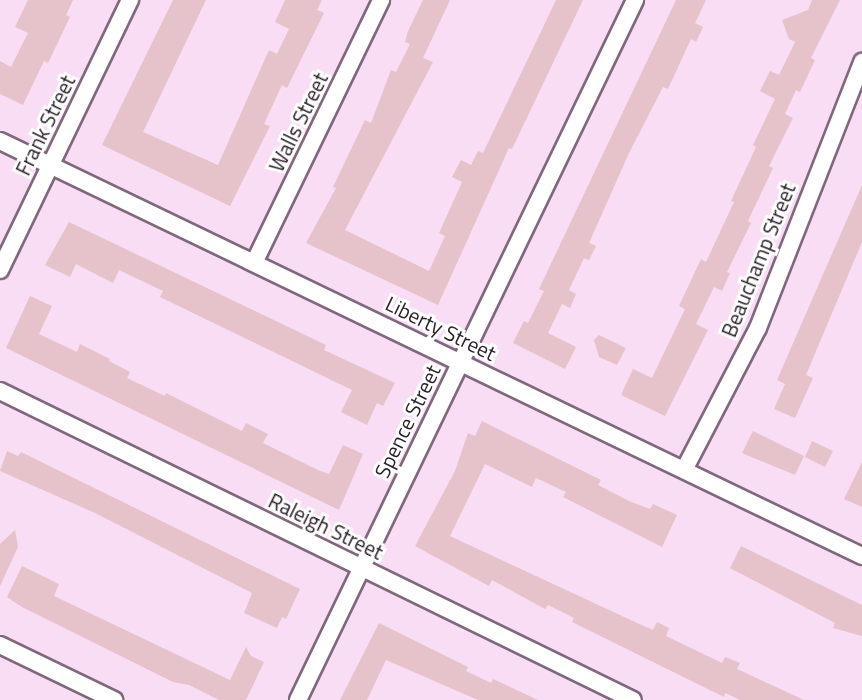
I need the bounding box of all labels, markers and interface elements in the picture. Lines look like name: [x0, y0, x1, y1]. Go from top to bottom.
street label: Walls Street: [263, 68, 333, 176]
street label: Frank Street: [10, 71, 80, 179]
street label: Beauchamp Street: [716, 179, 800, 341]
street label: Liberty Street: [382, 290, 500, 366]
street label: Spence Street: [369, 360, 445, 482]
street label: Raleigh Street: [265, 487, 387, 565]

